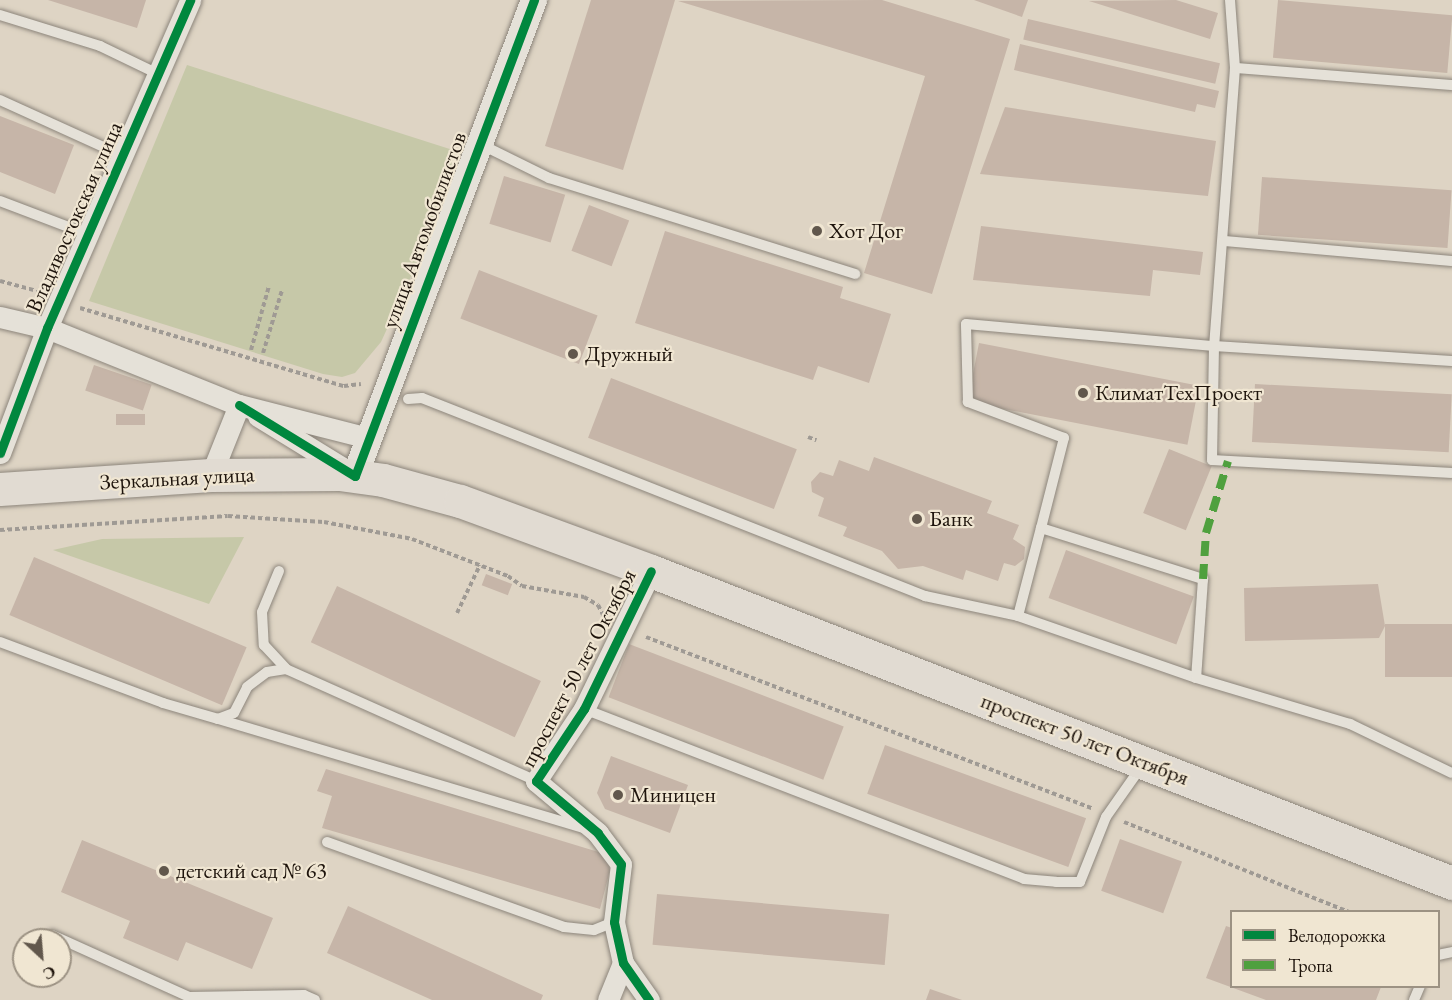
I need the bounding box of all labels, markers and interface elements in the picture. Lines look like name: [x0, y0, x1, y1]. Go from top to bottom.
street label: Владивостокская улица: [20, 117, 128, 317]
street label: улица Автомобилистов: [376, 128, 472, 332]
place label: Хот Дог: [829, 218, 903, 244]
marker: Хот Дог: [810, 224, 824, 238]
place label: Дружный: [585, 341, 673, 367]
marker: Дружный: [566, 347, 580, 361]
place label: КлиматТехПроект: [1095, 380, 1262, 406]
marker: КлиматТехПроект: [1076, 386, 1090, 400]
street label: Зеркальная улица: [99, 461, 255, 495]
place label: Банк: [929, 506, 973, 532]
marker: Банк: [910, 512, 924, 526]
street label: проспект 50 лет Октября: [515, 564, 641, 772]
street label: проспект 50 лет Октября: [977, 687, 1193, 791]
place label: Миницен: [630, 782, 716, 808]
marker: Миницен: [611, 788, 625, 802]
place label: детский сад № 63: [176, 858, 327, 884]
marker: детский сад № 63: [157, 864, 171, 878]
legend: [1230, 910, 1440, 988]
text: Велодорожка: [1288, 924, 1386, 947]
north arrow: [12, 928, 72, 988]
text: Тропа: [1288, 954, 1333, 977]
text: С: [40, 961, 59, 985]

